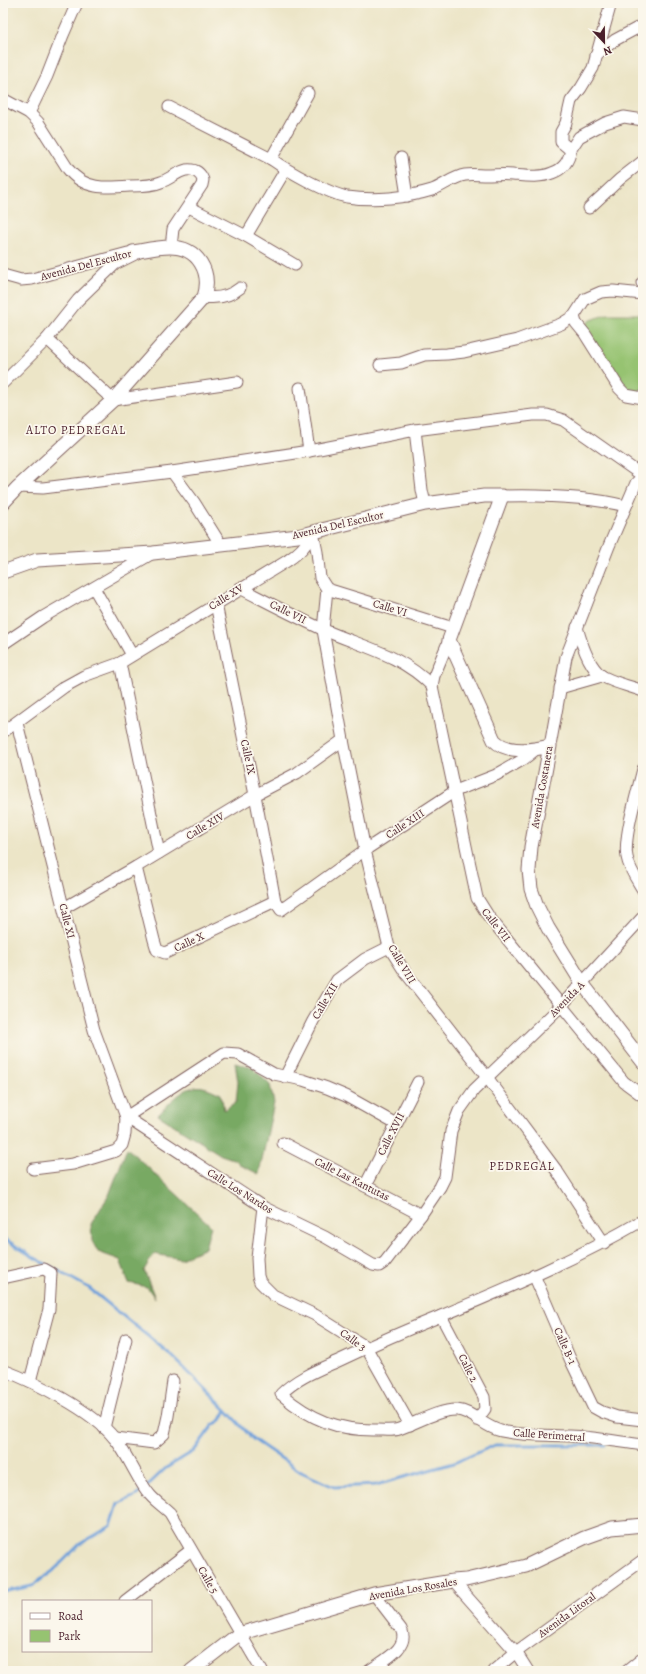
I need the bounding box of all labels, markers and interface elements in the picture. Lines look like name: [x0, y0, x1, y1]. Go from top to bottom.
north arrow: [584, 22, 624, 62]
text: N: [601, 42, 614, 59]
street label: Avenida Del Escultor: [38, 246, 133, 285]
district label: ALTO PEDREGAL: [25, 422, 126, 438]
street label: Avenida Del Escultor: [290, 507, 385, 543]
street label: Calle XV: [206, 580, 247, 614]
street label: Calle VI: [371, 596, 409, 620]
street label: Calle VII: [267, 597, 309, 627]
street label: Calle IX: [237, 738, 259, 777]
street label: Avenida Costanera: [527, 744, 557, 831]
street label: Calle XIII: [383, 806, 427, 842]
street label: Calle XIV: [183, 809, 227, 843]
street label: Calle XI: [55, 902, 79, 940]
street label: Calle VII: [478, 905, 514, 945]
street label: Calle X: [171, 928, 207, 955]
street label: Calle VIII: [384, 942, 420, 986]
street label: Avenida A: [545, 977, 588, 1021]
street label: Calle XII: [309, 980, 341, 1022]
street label: Calle XVII: [374, 1110, 408, 1158]
street label: Calle Las Kantutas: [312, 1154, 392, 1204]
district label: PEDREGAL: [489, 1158, 555, 1174]
street label: Calle Los Nardos: [204, 1165, 276, 1217]
street label: Calle 3: [337, 1325, 369, 1355]
street label: Calle B-1: [550, 1325, 580, 1367]
street label: Calle 2: [455, 1351, 481, 1385]
street label: Calle Perimetral: [513, 1425, 586, 1445]
street label: Calle 5: [194, 1564, 222, 1597]
street label: Avenida Los Rosales: [367, 1574, 458, 1604]
street label: Avenida Litoral: [534, 1589, 599, 1642]
legend: [22, 1600, 152, 1652]
text: Road: [58, 1608, 84, 1624]
text: Park: [58, 1628, 81, 1644]

